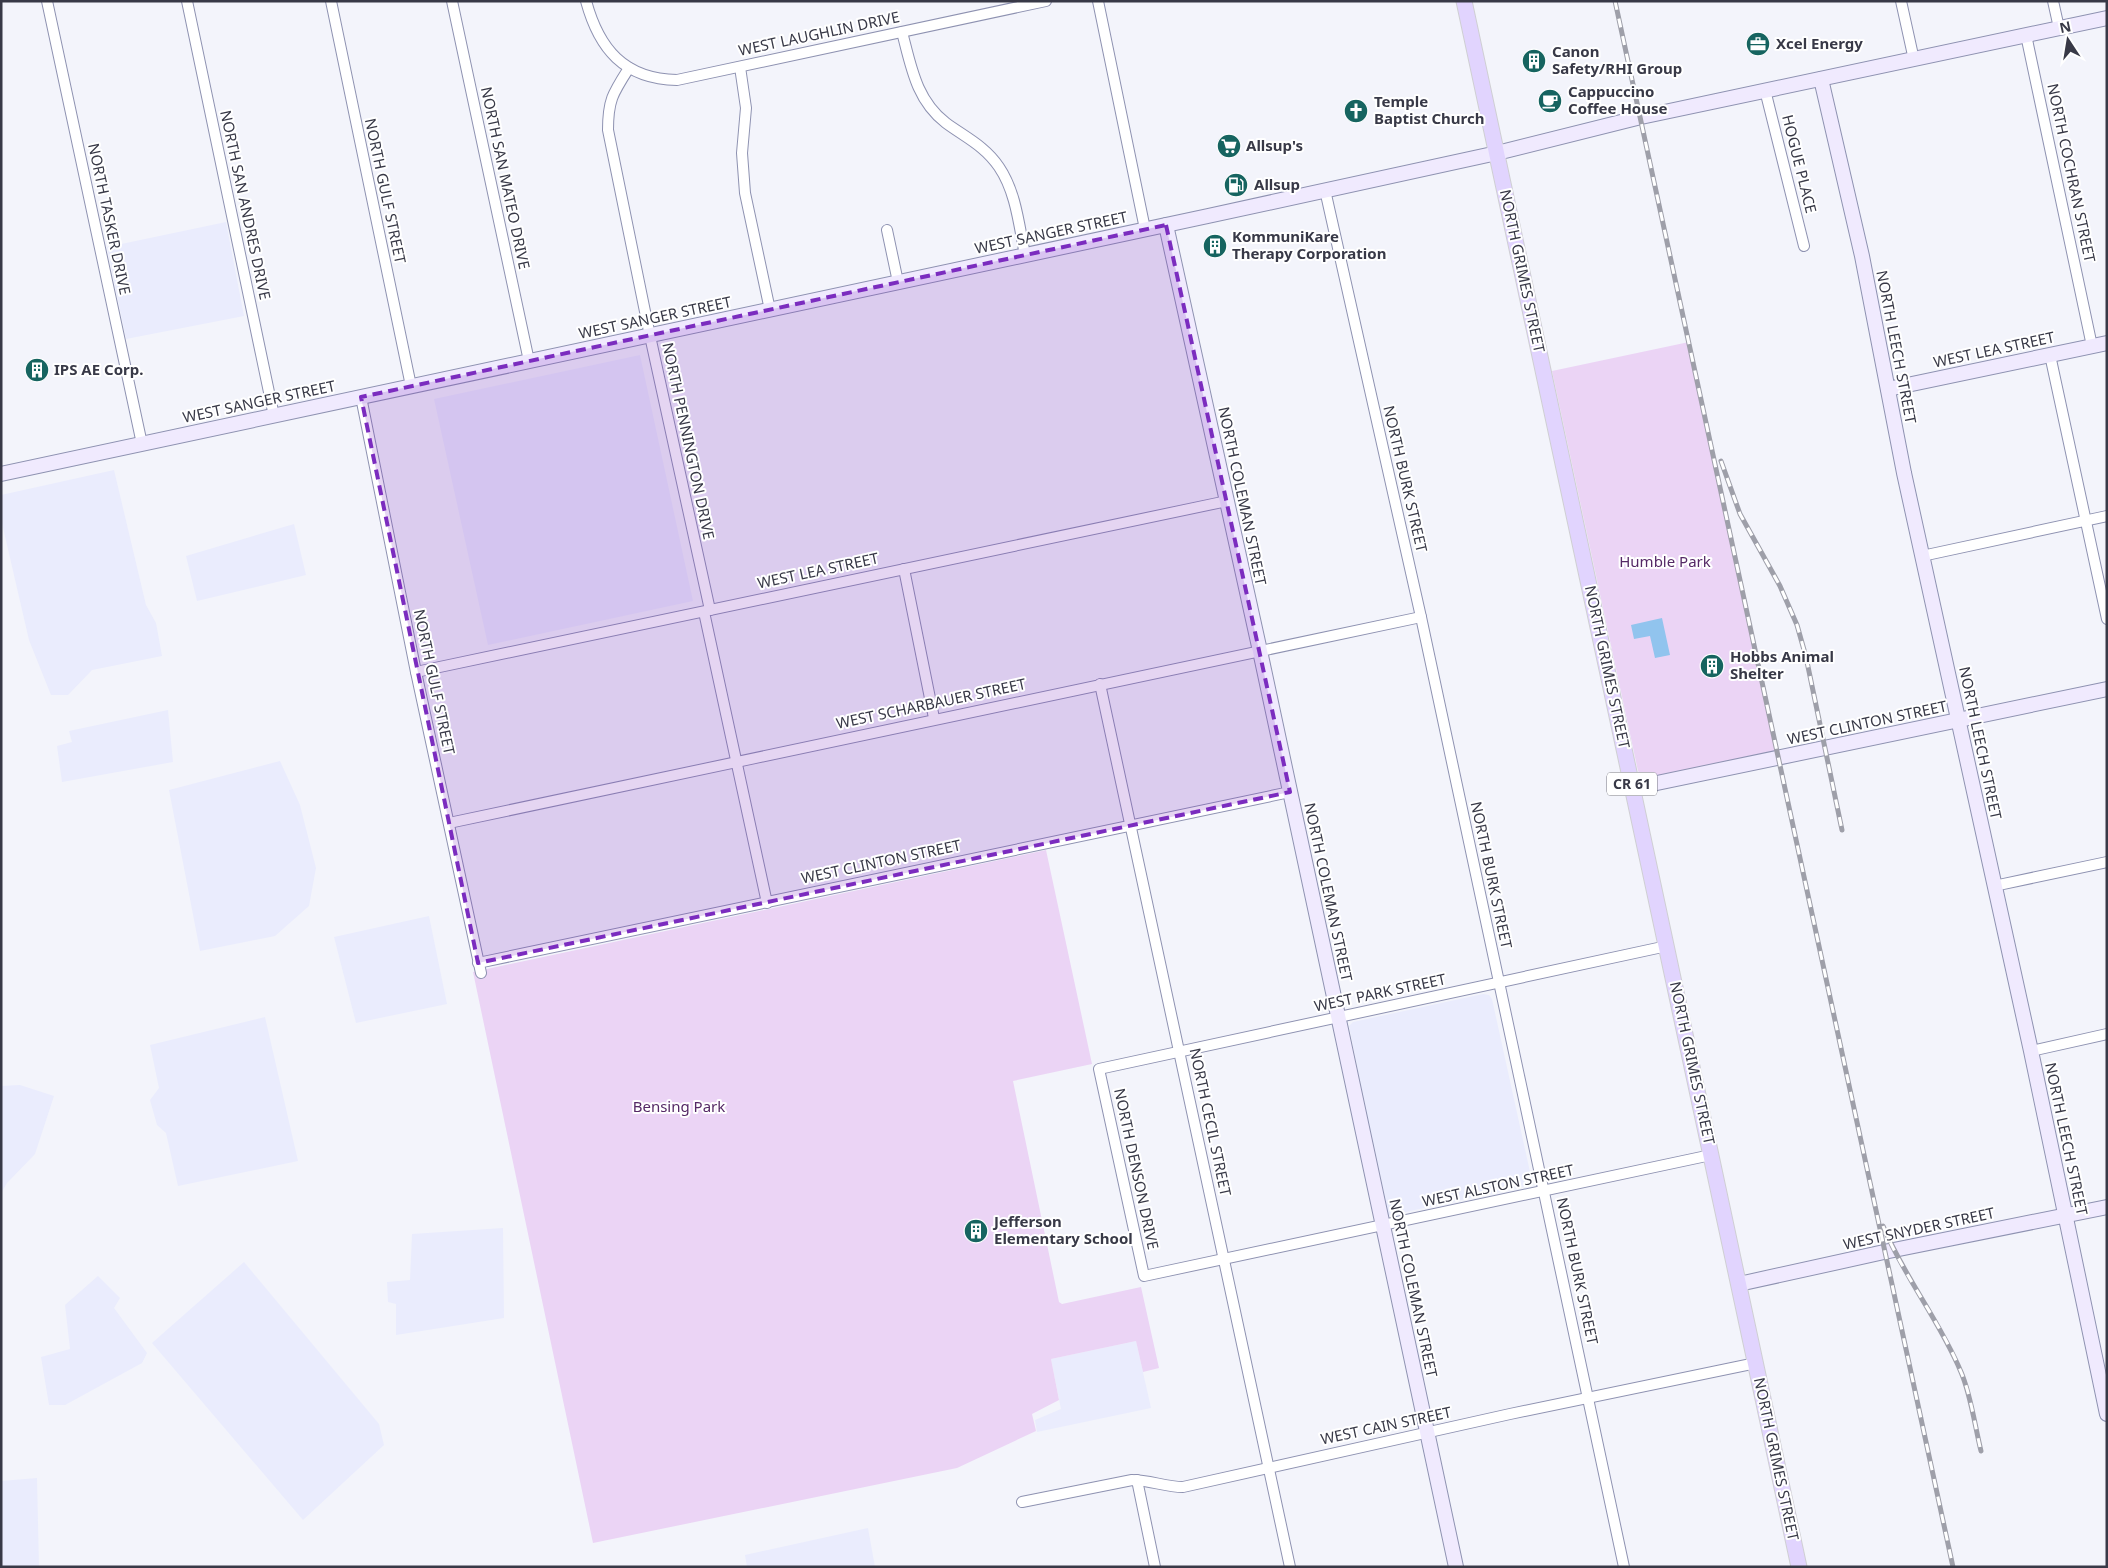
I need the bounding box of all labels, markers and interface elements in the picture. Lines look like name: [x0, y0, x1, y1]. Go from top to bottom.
street label: WEST LAUGHLIN DRIVE: [736, 6, 901, 60]
north arrow: [2043, 15, 2093, 65]
text: N: [2058, 16, 2073, 37]
office icon: Xcel Energy: [1745, 31, 1771, 57]
place label: Xcel Energy: [1776, 33, 1863, 53]
place label: Canon Safety/RHI Group: [1552, 41, 1682, 78]
building icon: Canon Safety/RHI Group: [1521, 48, 1547, 74]
place label: Cappuccino Coffee House: [1568, 81, 1668, 118]
street label: NORTH COCHRAN STREET: [2043, 81, 2101, 265]
street label: NORTH SAN MATEO DRIVE: [477, 85, 535, 271]
cafe icon: Cappuccino Coffee House: [1537, 88, 1563, 114]
place label: Temple Baptist Church: [1374, 91, 1484, 128]
church icon: Temple Baptist Church: [1343, 98, 1369, 124]
street label: NORTH SAN ANDRES DRIVE: [216, 108, 276, 301]
street label: HOGUE PLACE: [1778, 112, 1822, 215]
street label: NORTH GULF STREET: [361, 116, 411, 266]
supermarket icon: Allsup's: [1216, 133, 1242, 159]
place label: Allsup's: [1246, 135, 1303, 155]
street label: NORTH TASKER DRIVE: [84, 141, 136, 296]
fuel station icon: Allsup: [1223, 172, 1249, 198]
place label: Allsup: [1254, 174, 1300, 194]
street label: NORTH GRIMES STREET: [1496, 187, 1550, 355]
street label: WEST SANGER STREET: [973, 206, 1130, 258]
place label: KommuniKare Therapy Corporation: [1232, 226, 1386, 263]
building icon: KommuniKare Therapy Corporation: [1202, 233, 1228, 259]
street label: NORTH LEECH STREET: [1872, 268, 1922, 426]
street label: WEST SANGER STREET: [577, 291, 734, 343]
street label: WEST LEA STREET: [1931, 326, 2057, 372]
street label: NORTH PENNINGTON DRIVE: [658, 340, 720, 541]
building icon: IPS AE Corp.: [24, 357, 50, 383]
place label: IPS AE Corp.: [54, 359, 143, 379]
street label: WEST SANGER STREET: [181, 375, 338, 427]
street label: NORTH BURK STREET: [1379, 403, 1433, 555]
street label: NORTH COLEMAN STREET: [1214, 405, 1272, 588]
street label: WEST LEA STREET: [755, 547, 881, 593]
park label: Humble Park: [1619, 551, 1711, 571]
street label: NORTH GRIMES STREET: [1581, 583, 1635, 751]
street label: NORTH GULF STREET: [410, 607, 460, 757]
place label: Hobbs Animal Shelter: [1730, 646, 1834, 683]
building icon: Hobbs Animal Shelter: [1699, 653, 1725, 679]
street label: NORTH LEECH STREET: [1955, 665, 2007, 822]
street label: WEST SCHARBAUER STREET: [834, 673, 1028, 733]
street label: WEST CLINTON STREET: [1785, 695, 1949, 749]
road number: CR 61: [1607, 772, 1657, 796]
street label: NORTH BURK STREET: [1467, 799, 1517, 951]
street label: NORTH COLEMAN STREET: [1300, 801, 1358, 984]
street label: WEST CLINTON STREET: [799, 834, 963, 888]
street label: WEST PARK STREET: [1312, 968, 1448, 1016]
street label: NORTH GRIMES STREET: [1666, 979, 1720, 1147]
street label: NORTH CECIL STREET: [1186, 1046, 1237, 1198]
street label: NORTH LEECH STREET: [2041, 1061, 2093, 1218]
street label: NORTH DENSON DRIVE: [1110, 1086, 1164, 1251]
park label: Bensing Park: [633, 1096, 725, 1116]
street label: WEST ALSTON STREET: [1420, 1159, 1576, 1211]
street label: NORTH BURK STREET: [1553, 1195, 1603, 1347]
street label: NORTH COLEMAN STREET: [1385, 1197, 1443, 1380]
street label: WEST SNYDER STREET: [1841, 1202, 1997, 1254]
place label: Jefferson Elementary School: [992, 1211, 1133, 1248]
building icon: Jefferson Elementary School: [963, 1218, 989, 1244]
street label: NORTH GRIMES STREET: [1750, 1375, 1804, 1543]
street label: WEST CAIN STREET: [1319, 1401, 1454, 1449]

